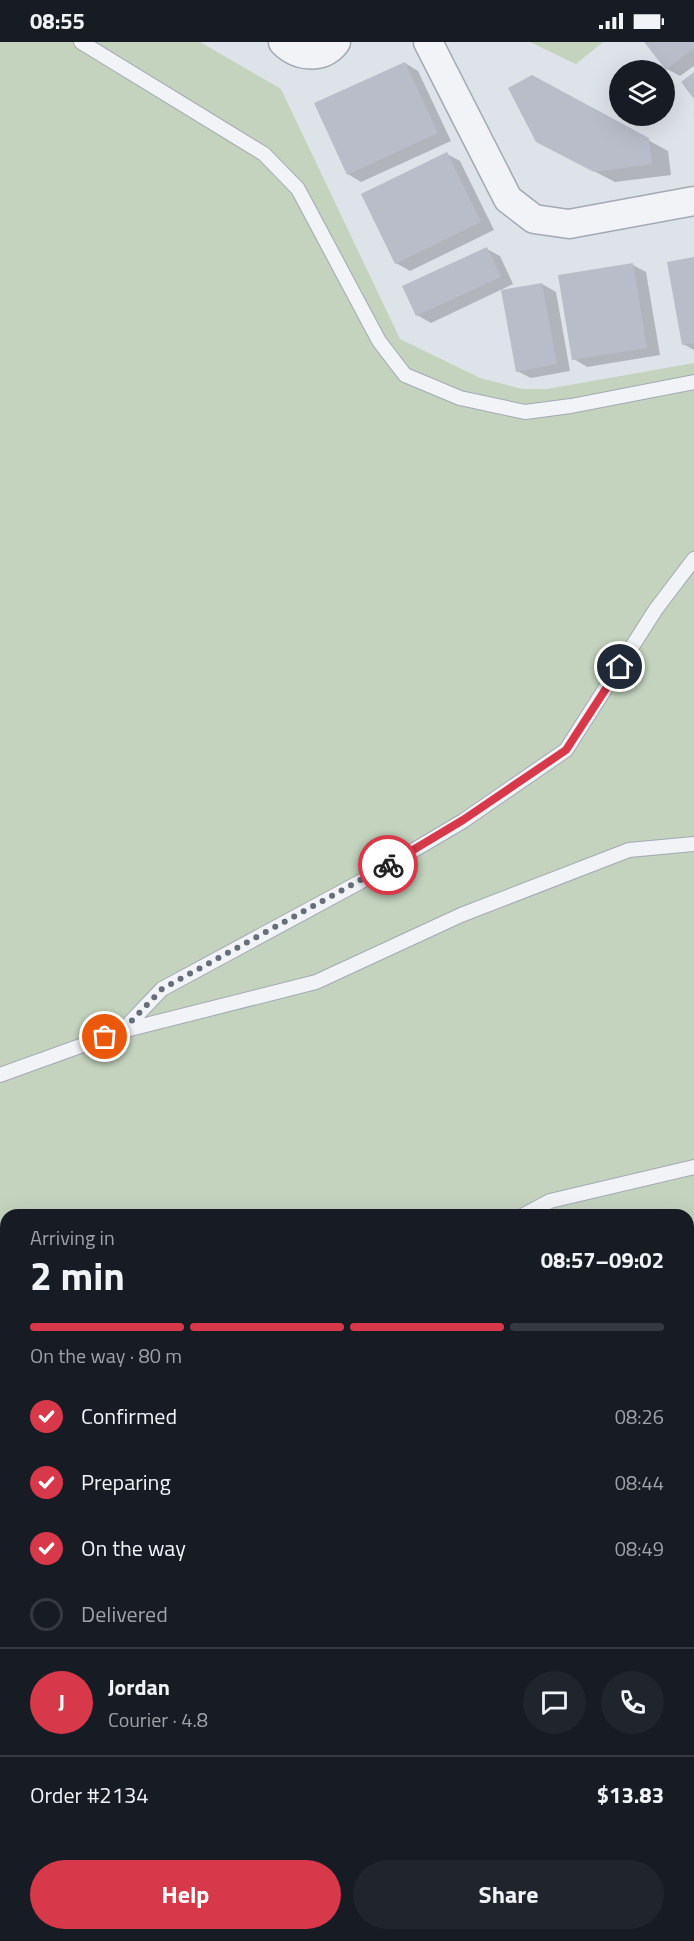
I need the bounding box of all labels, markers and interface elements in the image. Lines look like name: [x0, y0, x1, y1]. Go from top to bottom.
text: 08:55: [30, 4, 85, 38]
map controls: [609, 60, 675, 126]
button: layers: [609, 60, 675, 126]
pin: [594, 641, 645, 692]
icon: home: [603, 650, 636, 683]
courier: [358, 835, 418, 895]
icon: bike: [372, 849, 405, 882]
pin: [79, 1011, 130, 1062]
icon: bag: [88, 1020, 121, 1053]
text: Arriving in: [30, 1222, 115, 1253]
text: 08:57–09:02: [541, 1243, 664, 1277]
text: 2 min: [30, 1246, 125, 1305]
text: On the way · 80 m: [30, 1340, 182, 1371]
text: Confirmed: [81, 1399, 177, 1433]
icon: check: [30, 1400, 63, 1433]
text: 08:26: [615, 1401, 664, 1432]
text: Preparing: [81, 1465, 171, 1499]
icon: check: [30, 1466, 63, 1499]
text: 08:44: [615, 1467, 664, 1498]
text: On the way: [81, 1531, 186, 1565]
icon: check: [30, 1532, 63, 1565]
text: 08:49: [615, 1533, 664, 1564]
text: Delivered: [81, 1597, 168, 1631]
text: Jordan: [108, 1670, 170, 1704]
button: chat: [523, 1671, 586, 1734]
button: phone: [601, 1671, 664, 1734]
text: J: [58, 1685, 65, 1719]
text: Courier · 4.8: [108, 1704, 208, 1735]
text: Order #2134: [30, 1778, 149, 1812]
text: $13.83: [597, 1778, 664, 1812]
button: Help: [30, 1860, 341, 1929]
button: Share: [353, 1860, 664, 1929]

